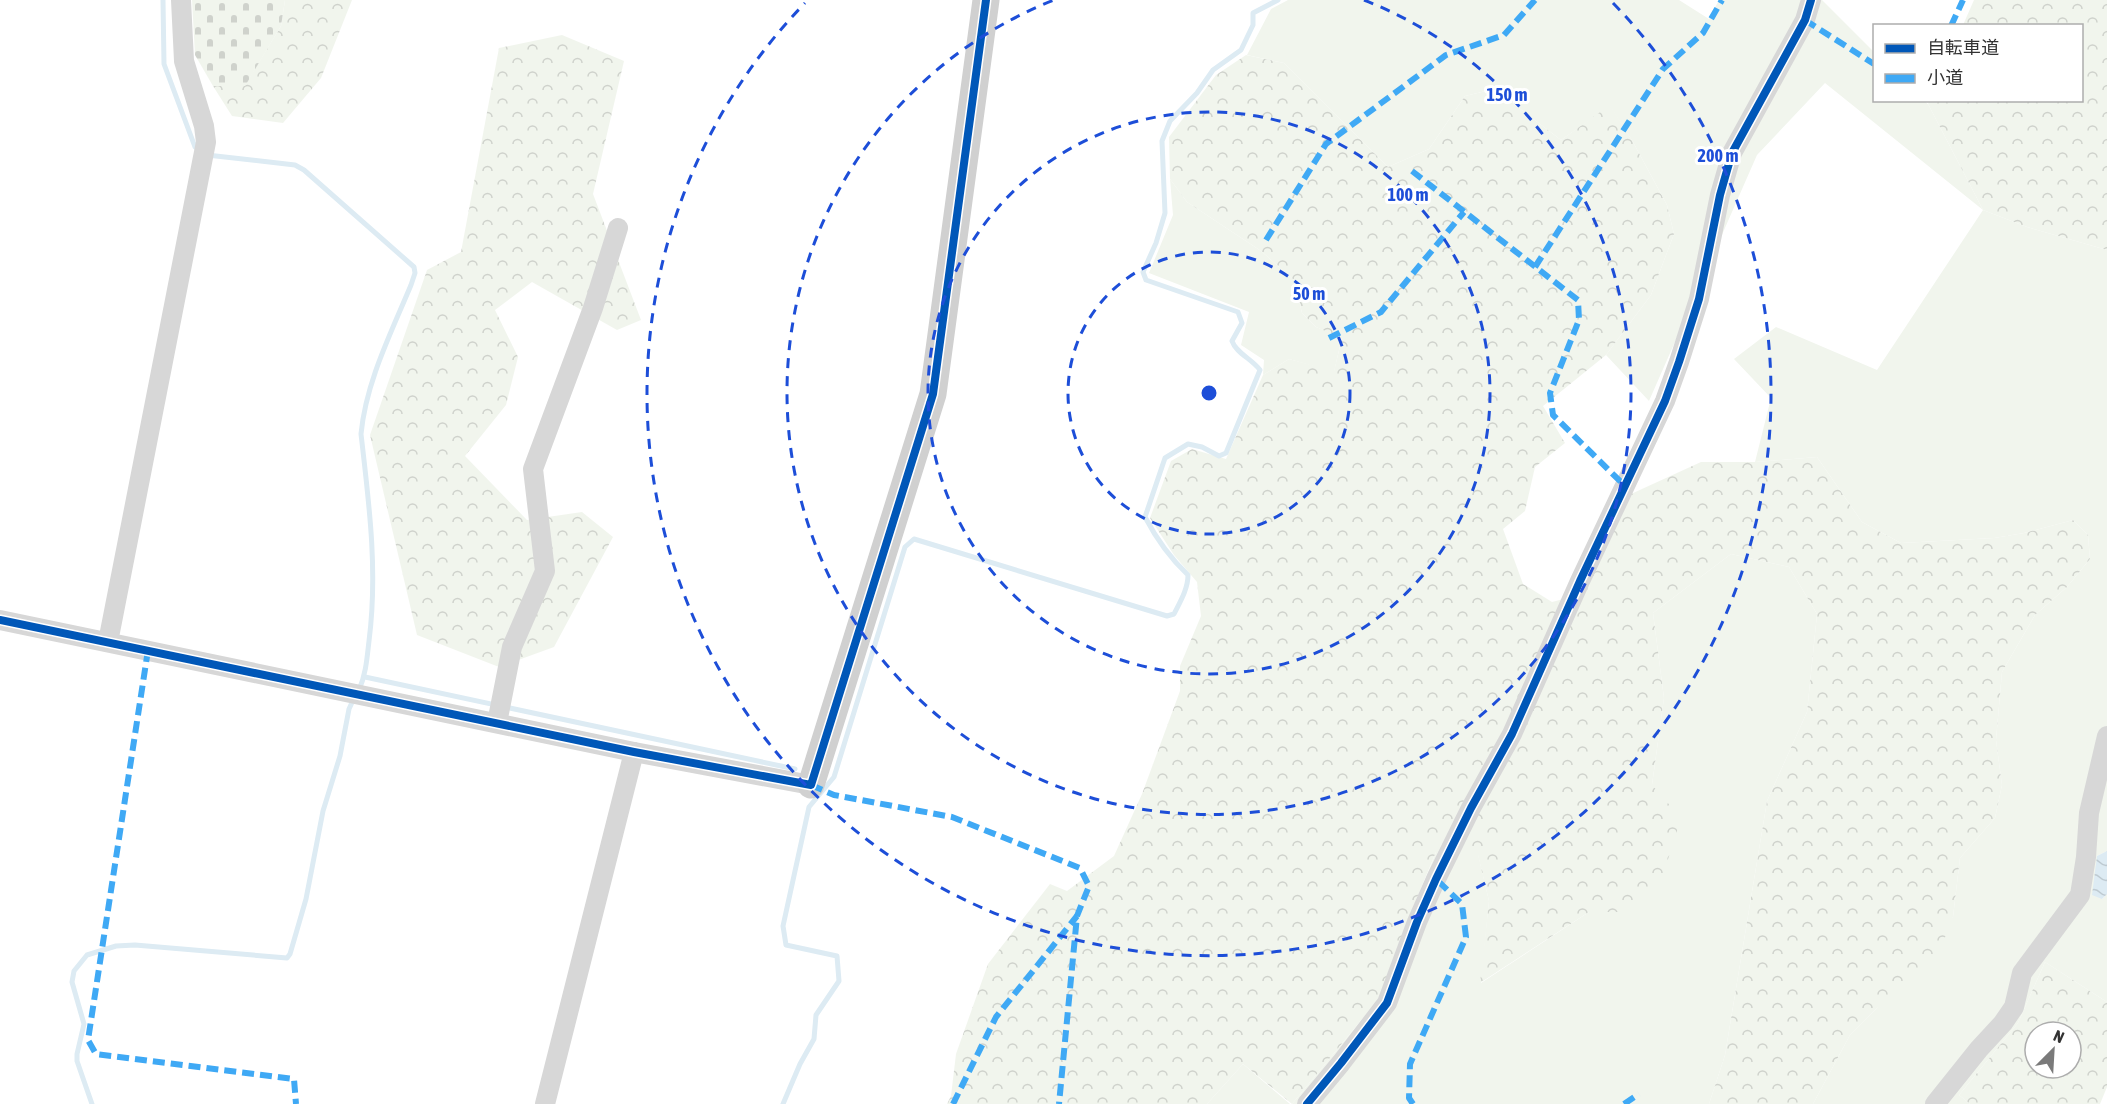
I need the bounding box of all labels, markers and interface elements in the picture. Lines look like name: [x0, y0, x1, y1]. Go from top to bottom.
legend: [1873, 24, 2083, 102]
text: 自転車道: [1927, 37, 1999, 58]
text: 小道: [1927, 67, 1963, 88]
text: 150 m: [1487, 84, 1527, 105]
text: 200 m: [1698, 145, 1738, 166]
text: 100 m: [1388, 184, 1428, 205]
text: 50 m: [1293, 283, 1325, 304]
centre of rings: [1199, 383, 1219, 403]
north arrow: [2023, 1020, 2083, 1080]
text: N: [2051, 1026, 2067, 1046]

